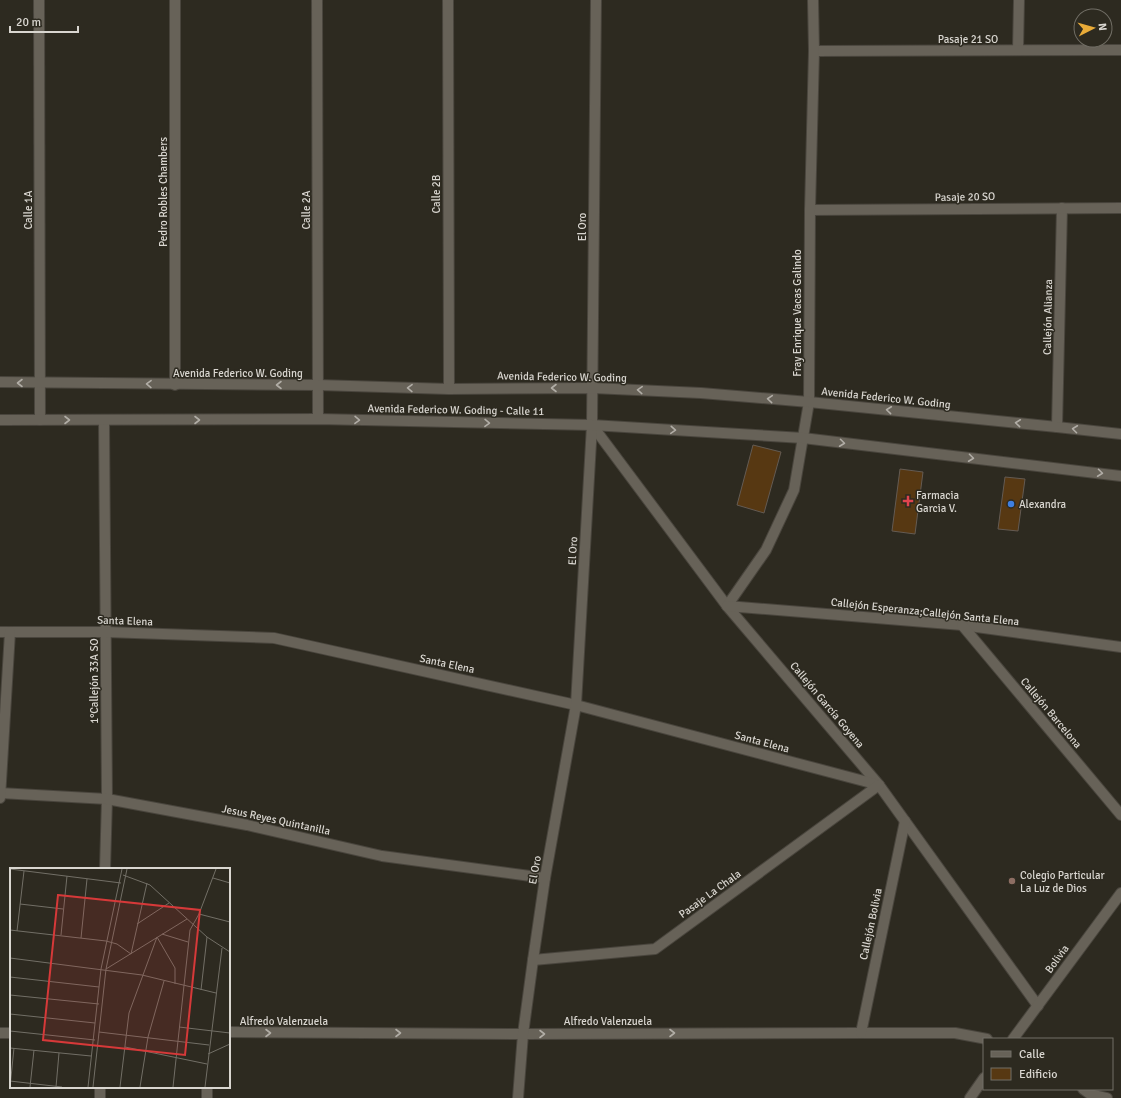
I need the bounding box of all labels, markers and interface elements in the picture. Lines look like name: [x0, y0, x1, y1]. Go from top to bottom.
scale bar: [10, 8, 78, 34]
north arrow: [1073, 8, 1113, 48]
text: 20 m: [16, 15, 41, 30]
text: N: [1096, 23, 1109, 31]
street label: Pasaje 21 SO: [938, 33, 998, 46]
street label: Pedro Robles Chambers: [157, 137, 170, 247]
street label: Calle 2B: [430, 174, 443, 213]
street label: Calle 1A: [22, 190, 35, 229]
street label: Calle 2A: [300, 190, 313, 229]
street label: Pasaje 20 SO: [935, 190, 995, 204]
street label: El Oro: [576, 212, 589, 241]
street label: Fray Enrique Vacas Galindo: [791, 249, 804, 377]
street label: Callejón Alianza: [1041, 279, 1055, 355]
street label: Avenida Federico W. Goding: [173, 367, 303, 380]
street label: Avenida Federico W. Goding: [497, 369, 627, 385]
one-way arrow: [17, 379, 23, 387]
one-way arrow: [146, 380, 152, 388]
one-way arrow: [276, 381, 282, 389]
one-way arrow: [407, 383, 413, 392]
one-way arrow: [551, 384, 557, 392]
street label: Avenida Federico W. Goding: [821, 385, 951, 411]
one-way arrow: [637, 386, 643, 395]
one-way arrow: [767, 395, 773, 404]
street label: Avenida Federico W. Goding - Calle 11: [368, 402, 545, 418]
one-way arrow: [886, 406, 892, 415]
one-way arrow: [64, 416, 70, 424]
one-way arrow: [194, 416, 200, 424]
one-way arrow: [354, 416, 360, 424]
one-way arrow: [484, 418, 490, 427]
one-way arrow: [1015, 419, 1021, 428]
one-way arrow: [670, 425, 676, 434]
one-way arrow: [1072, 425, 1078, 434]
one-way arrow: [839, 438, 845, 447]
one-way arrow: [968, 453, 974, 462]
one-way arrow: [1097, 468, 1103, 477]
place label: Farmacia Garcia V.: [916, 489, 960, 515]
marker: Farmacia Garcia V.: [903, 496, 913, 506]
place label: Alexandra: [1019, 498, 1067, 511]
marker: Alexandra: [1006, 499, 1016, 509]
street label: El Oro: [566, 536, 580, 566]
street label: Callejón Esperanza;Callejón Santa Elena: [830, 596, 1020, 628]
street label: Santa Elena: [97, 614, 154, 628]
street label: 1°Callejón 33A SO: [88, 638, 101, 724]
street label: Santa Elena: [418, 652, 476, 676]
street label: Callejón García Goyena: [787, 659, 867, 751]
street label: Callejón Barcelona: [1018, 675, 1085, 751]
street label: Santa Elena: [733, 728, 791, 756]
street label: Jesus Reyes Quintanilla: [221, 802, 332, 838]
street label: El Oro: [526, 854, 544, 885]
street label: Pasaje La Chala: [676, 867, 744, 921]
inset map: [10, 868, 230, 1088]
place label: Colegio Particular La Luz de Dios: [1020, 869, 1105, 895]
marker: Colegio Particular La Luz de Dios: [1007, 876, 1017, 886]
street label: Callejón Bolivia: [857, 887, 885, 961]
street label: Bolivia: [1042, 942, 1072, 976]
street label: Alfredo Valenzuela: [240, 1015, 329, 1028]
street label: Alfredo Valenzuela: [564, 1015, 653, 1028]
one-way arrow: [265, 1029, 271, 1037]
one-way arrow: [395, 1029, 401, 1037]
one-way arrow: [669, 1029, 675, 1037]
one-way arrow: [539, 1030, 545, 1038]
legend: [983, 1038, 1113, 1090]
text: Calle: [1019, 1047, 1045, 1062]
text: Edificio: [1019, 1067, 1057, 1082]

